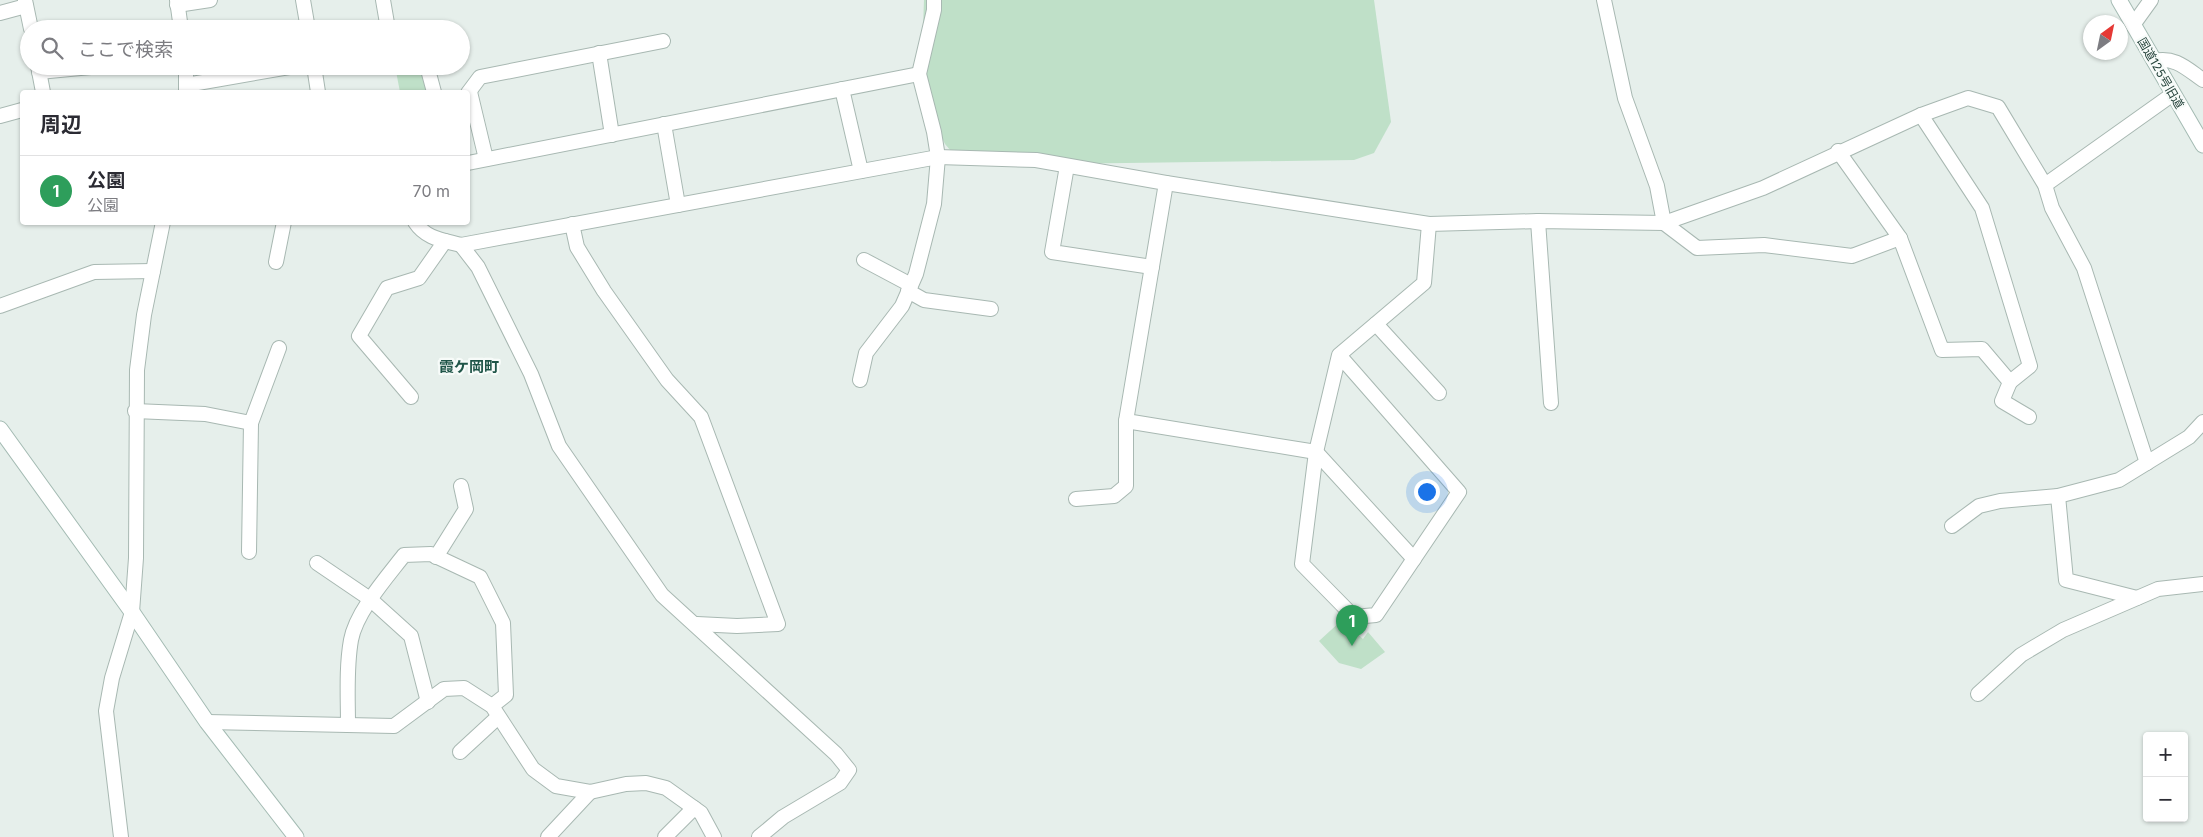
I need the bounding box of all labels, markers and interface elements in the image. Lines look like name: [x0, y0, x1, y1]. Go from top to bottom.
north arrow: [2083, 15, 2128, 60]
search box: [20, 20, 470, 75]
icon: search: [38, 34, 66, 62]
street label: 国道125号旧道: [2135, 35, 2187, 111]
text: ここで検索: [78, 38, 173, 61]
text: 周辺: [40, 112, 82, 137]
text: 公園: [87, 169, 125, 192]
text: 1: [53, 181, 59, 201]
text: 70 m: [413, 181, 450, 201]
text: 公園: [87, 195, 119, 215]
district label: 霞ケ岡町: [439, 357, 499, 376]
your location: [1414, 479, 1440, 505]
pin: 1: [1336, 605, 1368, 646]
map controls: [2143, 732, 2188, 822]
button: +: [2143, 732, 2188, 777]
button: −: [2143, 777, 2188, 822]

